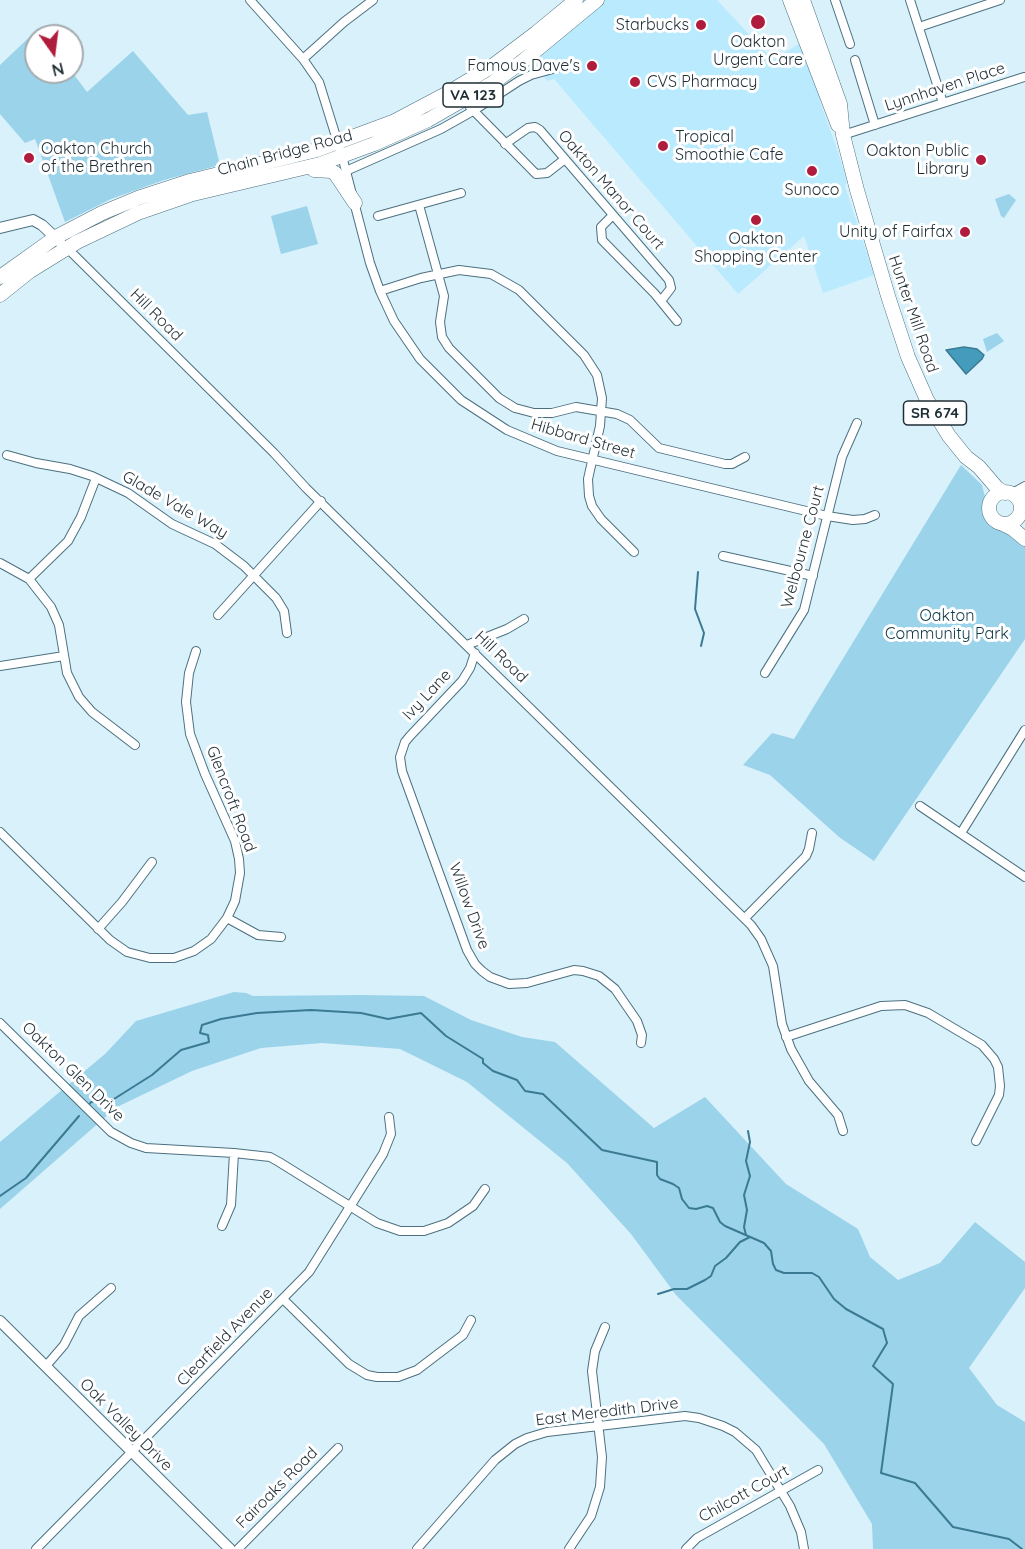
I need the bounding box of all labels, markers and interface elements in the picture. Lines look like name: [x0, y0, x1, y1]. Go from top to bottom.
marker: Oakton Urgent Care: [749, 13, 767, 31]
place label: Starbucks: [616, 15, 689, 35]
marker: Starbucks: [694, 18, 708, 32]
north arrow: [24, 24, 84, 84]
place label: Oakton Urgent Care: [713, 32, 803, 70]
place label: Famous Dave's: [467, 56, 580, 76]
text: N: [50, 58, 66, 81]
street label: Lynnhaven Place: [882, 58, 1008, 116]
marker: Famous Dave's: [585, 59, 599, 73]
place label: CVS Pharmacy: [647, 72, 757, 92]
marker: CVS Pharmacy: [628, 75, 642, 89]
road number: VA 123: [443, 83, 503, 107]
street label: Chain Bridge Road: [216, 126, 354, 180]
street label: Oakton Manor Court: [554, 126, 668, 254]
place label: Tropical Smoothie Cafe: [675, 127, 784, 165]
place label: Oakton Church of the Brethren: [41, 139, 153, 177]
marker: Tropical Smoothie Cafe: [656, 139, 670, 153]
place label: Oakton Public Library: [866, 141, 969, 179]
marker: Oakton Church of the Brethren: [22, 151, 36, 165]
marker: Oakton Public Library: [974, 153, 988, 167]
marker: Sunoco: [805, 164, 819, 178]
place label: Sunoco: [785, 180, 839, 200]
marker: Oakton Shopping Center: [749, 213, 763, 227]
place label: Unity of Fairfax: [839, 222, 953, 242]
marker: Unity of Fairfax: [958, 225, 972, 239]
place label: Oakton Shopping Center: [694, 229, 818, 267]
street label: Hunter Mill Road: [884, 253, 942, 375]
street label: Hill Road: [126, 285, 186, 345]
road number: SR 674: [904, 401, 966, 425]
street label: Hibbard Street: [529, 415, 637, 463]
street label: Glade Vale Way: [119, 467, 231, 543]
street label: Welbourne Court: [777, 484, 829, 610]
park label: Oakton Community Park: [885, 606, 1009, 644]
street label: Hill Road: [470, 627, 532, 687]
street label: Ivy Lane: [399, 666, 455, 724]
street label: Glencroft Road: [202, 743, 260, 855]
street label: Willow Drive: [444, 860, 494, 952]
street label: Oakton Glen Drive: [18, 1018, 128, 1126]
street label: Clearfield Avenue: [173, 1284, 277, 1390]
street label: Oak Valley Drive: [76, 1375, 176, 1475]
street label: East Meredith Drive: [535, 1394, 679, 1430]
street label: Fairoaks Road: [232, 1443, 322, 1533]
street label: Chilcott Court: [695, 1461, 793, 1527]

